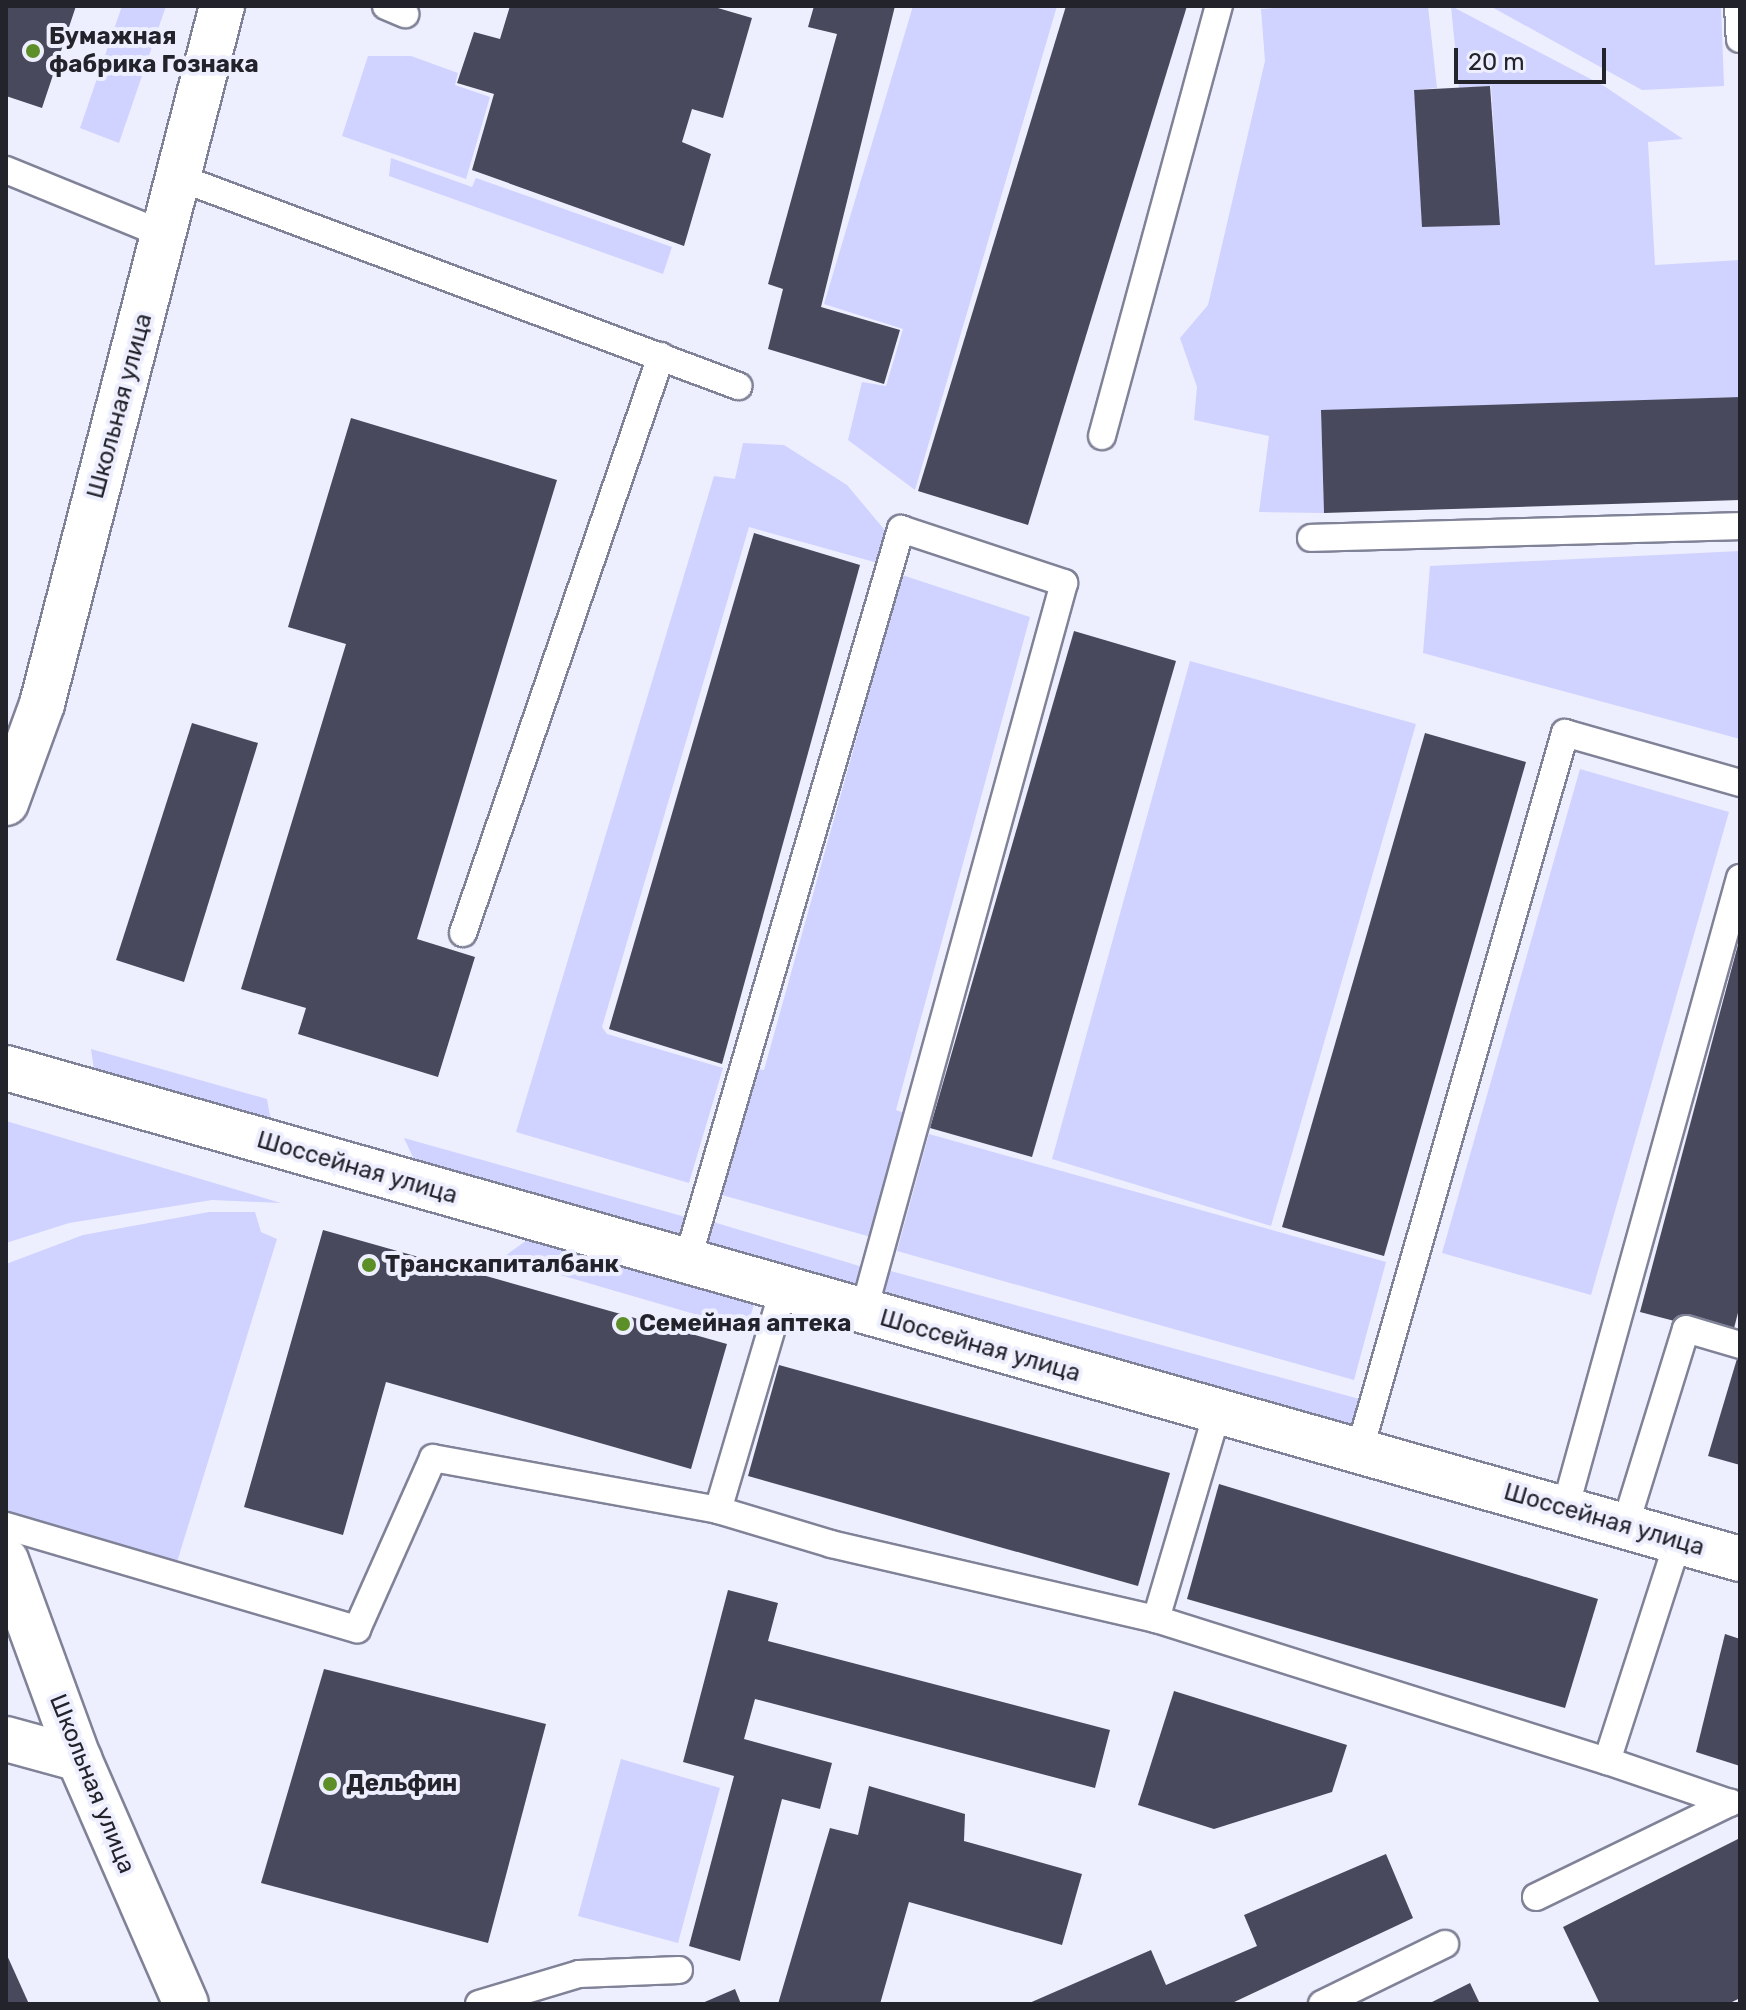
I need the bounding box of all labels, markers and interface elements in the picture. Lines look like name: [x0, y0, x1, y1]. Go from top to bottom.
place label: Бумажная фабрика Гознака: [49, 23, 259, 79]
scale bar: [1458, 32, 1610, 82]
marker: Бумажная фабрика Гознака: [24, 42, 42, 60]
text: 20 m: [1468, 48, 1525, 76]
street label: Школьная улица: [81, 310, 159, 502]
street label: Шоссейная улица: [253, 1126, 461, 1210]
place label: Транскапиталбанк: [385, 1251, 619, 1279]
marker: Транскапиталбанк: [360, 1256, 378, 1274]
street label: Шоссейная улица: [876, 1304, 1084, 1388]
place label: Семейная аптека: [639, 1310, 852, 1338]
marker: Семейная аптека: [614, 1315, 632, 1333]
street label: Шоссейная улица: [1500, 1478, 1708, 1562]
street label: Школьная улица: [43, 1690, 141, 1878]
place label: Дельфин: [346, 1770, 457, 1798]
marker: Дельфин: [321, 1775, 339, 1793]

